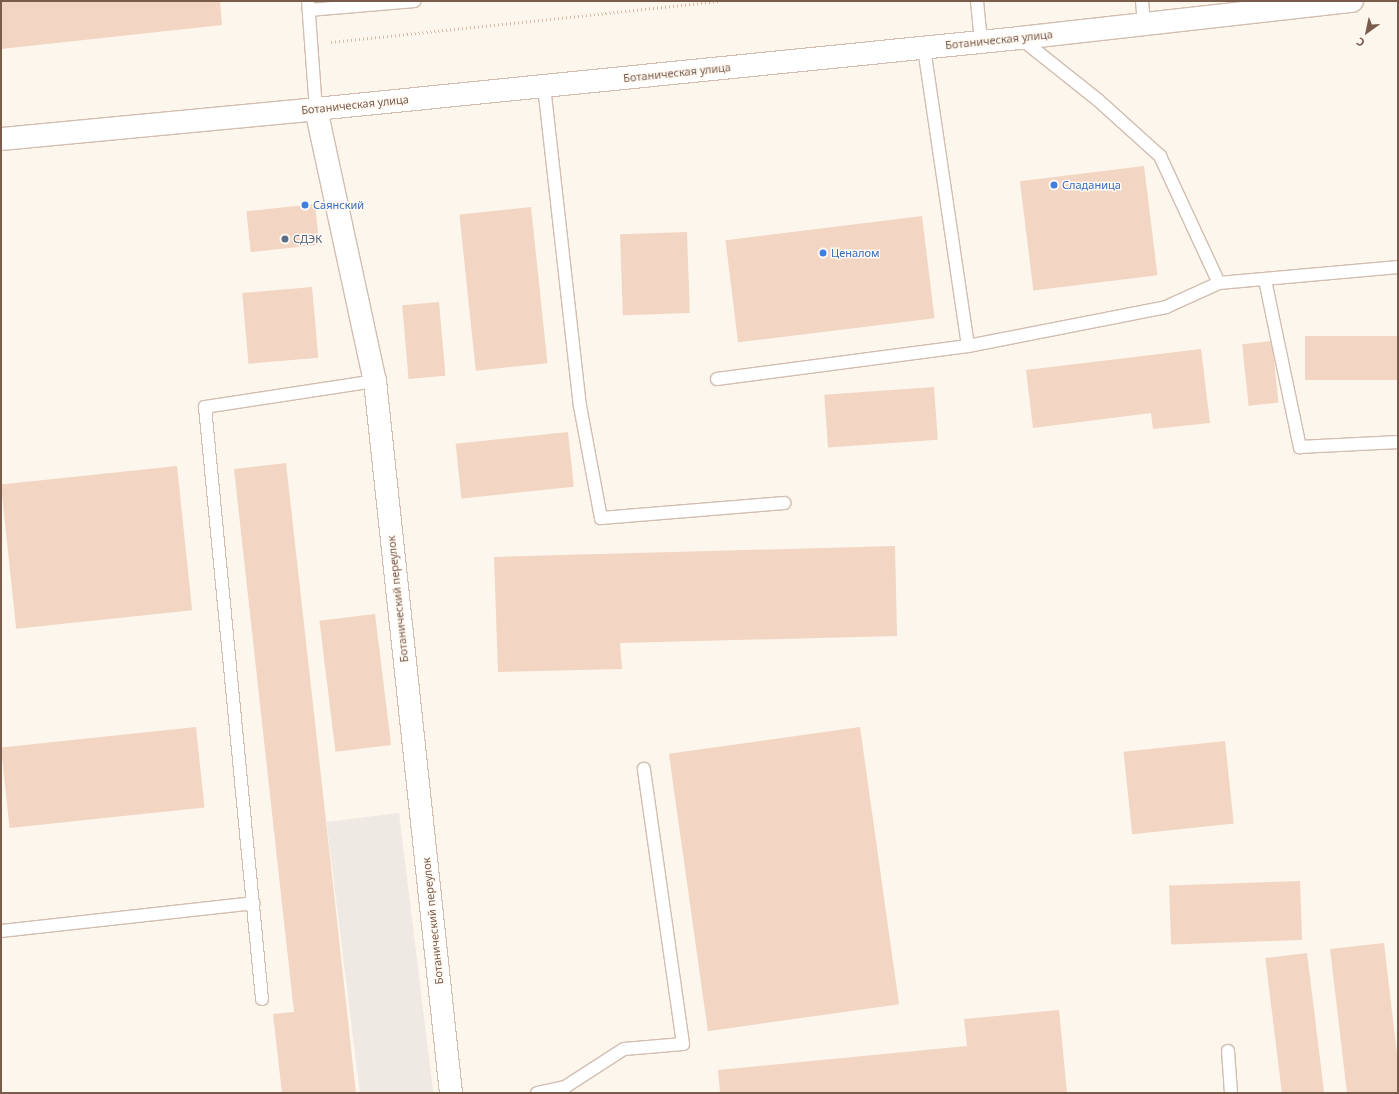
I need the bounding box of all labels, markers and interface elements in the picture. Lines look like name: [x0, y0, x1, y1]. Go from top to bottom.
north arrow: [1347, 12, 1387, 52]
street label: Ботаническая улица: [945, 28, 1053, 52]
text: С: [1353, 34, 1367, 51]
street label: Ботаническая улица: [623, 61, 731, 85]
street label: Ботаническая улица: [301, 93, 409, 117]
place label: Сладаница: [1062, 178, 1121, 192]
marker: Сладаница: [1049, 180, 1059, 190]
place label: Саянский: [313, 198, 364, 212]
marker: Саянский: [300, 200, 310, 210]
place label: СДЭК: [293, 232, 322, 246]
marker: СДЭК: [280, 234, 290, 244]
place label: Ценалом: [831, 246, 880, 260]
marker: Ценалом: [818, 248, 828, 258]
street label: Ботанический переулок: [385, 535, 411, 663]
street label: Ботанический переулок: [420, 857, 446, 985]

